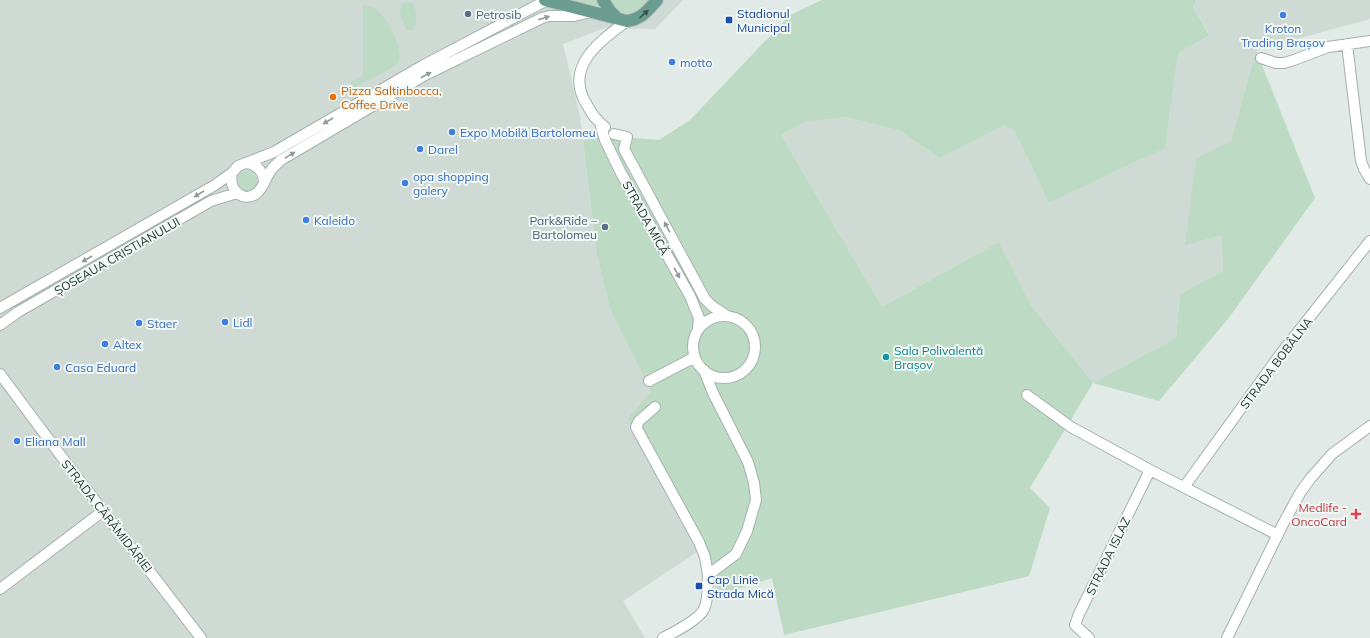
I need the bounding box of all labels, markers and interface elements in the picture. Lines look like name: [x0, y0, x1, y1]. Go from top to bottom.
place label: Stadionul Municipal: [737, 6, 790, 35]
place label: Petrosib: [476, 7, 521, 22]
marker: Petrosib: [463, 9, 473, 19]
one-way arrow: [639, 9, 649, 18]
marker: Kroton Trading Brașov: [1278, 10, 1288, 20]
one-way arrow: [539, 15, 551, 21]
marker: Stadionul Municipal: [724, 15, 734, 25]
place label: Kroton Trading Brașov: [1241, 21, 1326, 51]
place label: motto: [680, 55, 713, 70]
marker: motto: [667, 57, 677, 67]
one-way arrow: [420, 72, 432, 78]
place label: Pizza Saltinbocca, Coffee Drive: [341, 83, 442, 112]
marker: Pizza Saltinbocca, Coffee Drive: [328, 92, 338, 102]
one-way arrow: [322, 117, 334, 124]
place label: Expo Mobilă Bartolomeu: [460, 125, 596, 140]
marker: Expo Mobilă Bartolomeu: [447, 127, 457, 137]
place label: Darel: [428, 142, 458, 157]
marker: Darel: [415, 144, 425, 154]
one-way arrow: [284, 151, 296, 158]
place label: opa shopping galery: [413, 169, 489, 198]
marker: opa shopping galery: [400, 178, 410, 188]
street label: STRADA MICĂ: [619, 178, 673, 258]
one-way arrow: [193, 191, 205, 198]
place label: Kaleido: [314, 213, 355, 228]
place label: Park&Ride – Bartolomeu: [530, 213, 598, 242]
street label: ȘOSEAUA CRISTIANULUI: [52, 214, 183, 299]
marker: Kaleido: [301, 215, 311, 225]
marker: Park&Ride – Bartolomeu: [600, 222, 610, 232]
one-way arrow: [663, 222, 670, 233]
one-way arrow: [81, 256, 93, 263]
one-way arrow: [674, 267, 681, 279]
street label: STRADA BOBÂLNA: [1237, 314, 1315, 412]
place label: Lidl: [233, 315, 252, 330]
place label: Staer: [147, 316, 177, 331]
marker: Lidl: [220, 317, 230, 327]
marker: Staer: [134, 318, 144, 328]
place label: Altex: [113, 337, 142, 352]
marker: Altex: [100, 339, 110, 349]
place label: Sala Polivalentă Brașov: [894, 343, 983, 373]
marker: Sala Polivalentă Brașov: [881, 352, 891, 362]
place label: Casa Eduard: [65, 360, 136, 375]
marker: Casa Eduard: [52, 362, 62, 372]
place label: Eliana Mall: [25, 434, 86, 449]
marker: Eliana Mall: [12, 436, 22, 446]
street label: STRADA CĂRĂMIDĂRIEI: [58, 457, 156, 575]
place label: Medlife - OncoCard: [1291, 500, 1347, 529]
marker: Medlife - OncoCard: [1350, 508, 1362, 520]
street label: STRADA ISLAZ: [1083, 514, 1133, 598]
place label: Cap Linie Strada Mică: [707, 572, 774, 601]
marker: Cap Linie Strada Mică: [694, 581, 704, 591]

